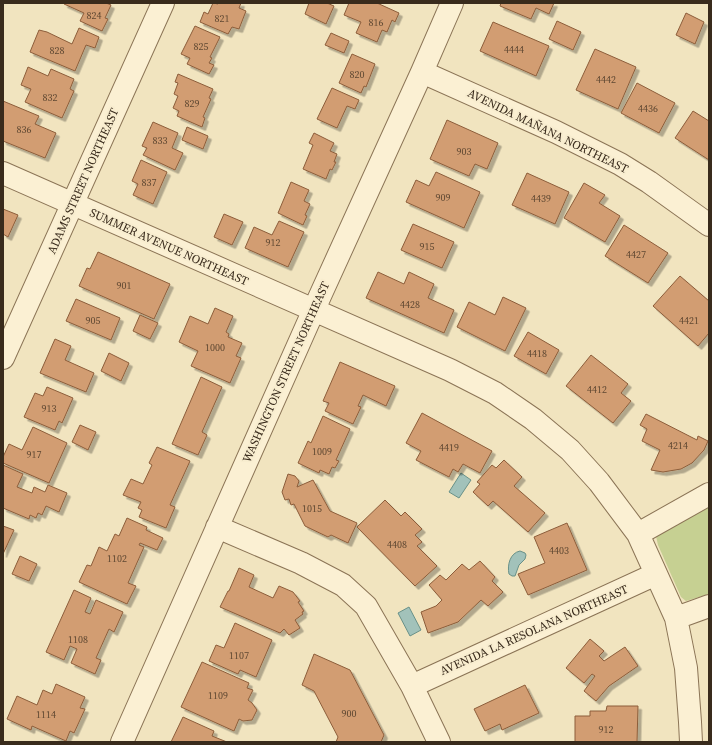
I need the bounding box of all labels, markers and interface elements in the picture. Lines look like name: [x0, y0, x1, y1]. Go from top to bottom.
house number: 824: [87, 9, 102, 22]
house number: 821: [215, 12, 230, 25]
house number: 816: [369, 16, 384, 29]
house number: 825: [194, 40, 209, 53]
house number: 4444: [504, 43, 524, 56]
house number: 828: [50, 44, 65, 57]
house number: 820: [350, 68, 365, 81]
house number: 4442: [596, 73, 616, 86]
street label: AVENIDA MAÑANA NORTHEAST: [465, 85, 632, 177]
house number: 832: [43, 91, 58, 104]
house number: 829: [185, 97, 200, 110]
house number: 4436: [638, 102, 658, 115]
street label: ADAMS STREET NORTHEAST: [44, 105, 123, 256]
house number: 836: [17, 123, 32, 136]
house number: 833: [153, 134, 168, 147]
house number: 903: [457, 145, 472, 158]
house number: 837: [142, 176, 157, 189]
house number: 909: [436, 191, 451, 204]
house number: 4439: [531, 192, 551, 205]
street label: SUMMER AVENUE NORTHEAST: [87, 205, 252, 290]
house number: 912: [266, 236, 281, 249]
house number: 915: [420, 240, 435, 253]
house number: 4427: [626, 248, 646, 261]
street label: WASHINGTON STREET NORTHEAST: [239, 278, 334, 465]
house number: 901: [117, 279, 132, 292]
house number: 4428: [400, 298, 420, 311]
house number: 905: [86, 314, 101, 327]
house number: 4421: [679, 314, 699, 327]
house number: 1000: [205, 341, 225, 354]
house number: 4418: [527, 347, 547, 360]
house number: 4412: [587, 383, 607, 396]
house number: 913: [42, 402, 57, 415]
house number: 4214: [668, 439, 688, 452]
house number: 4419: [439, 441, 459, 454]
house number: 1009: [312, 445, 332, 458]
house number: 917: [27, 448, 42, 461]
house number: 1015: [302, 502, 322, 515]
house number: 4408: [387, 538, 407, 551]
house number: 4403: [549, 544, 569, 557]
house number: 1102: [107, 552, 127, 565]
street label: AVENIDA LA RESOLANA NORTHEAST: [437, 581, 631, 679]
house number: 1108: [68, 633, 88, 646]
house number: 1107: [229, 649, 249, 662]
house number: 1109: [208, 689, 228, 702]
house number: 900: [342, 707, 357, 720]
house number: 1114: [36, 708, 56, 721]
house number: 912: [599, 723, 614, 736]

